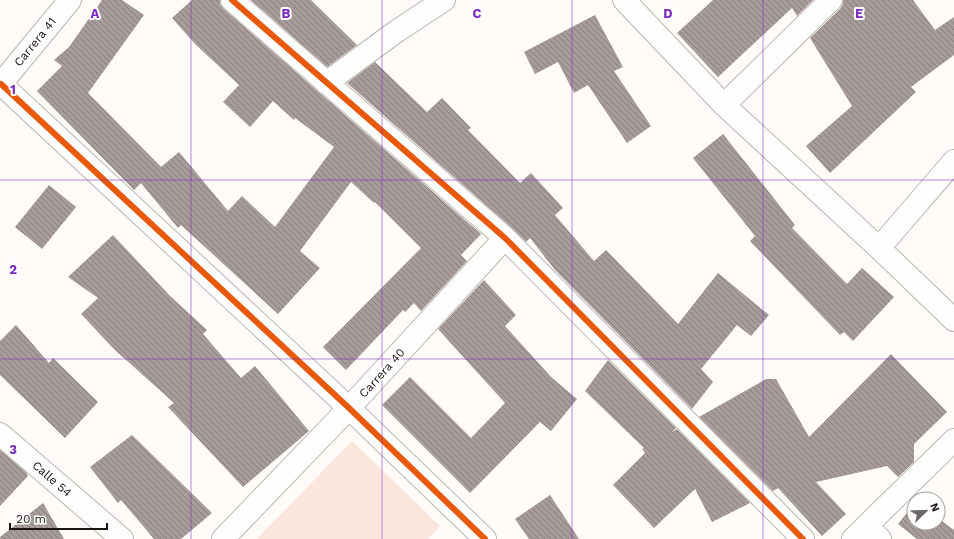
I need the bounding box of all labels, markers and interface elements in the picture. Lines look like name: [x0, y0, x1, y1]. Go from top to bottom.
text: A: [91, 6, 100, 21]
text: B: [282, 6, 291, 21]
text: C: [473, 6, 482, 21]
text: D: [663, 6, 673, 21]
text: E: [855, 6, 863, 21]
street label: Carrera 41: [11, 15, 59, 69]
text: 1: [10, 82, 16, 97]
text: 2: [9, 262, 17, 277]
street label: Carrera 40: [356, 345, 408, 401]
text: 3: [9, 442, 17, 457]
street label: Calle 54: [29, 458, 75, 500]
north arrow: [906, 491, 946, 531]
text: N: [927, 501, 942, 514]
scale bar: [10, 505, 107, 531]
text: 20 m: [16, 512, 46, 526]

